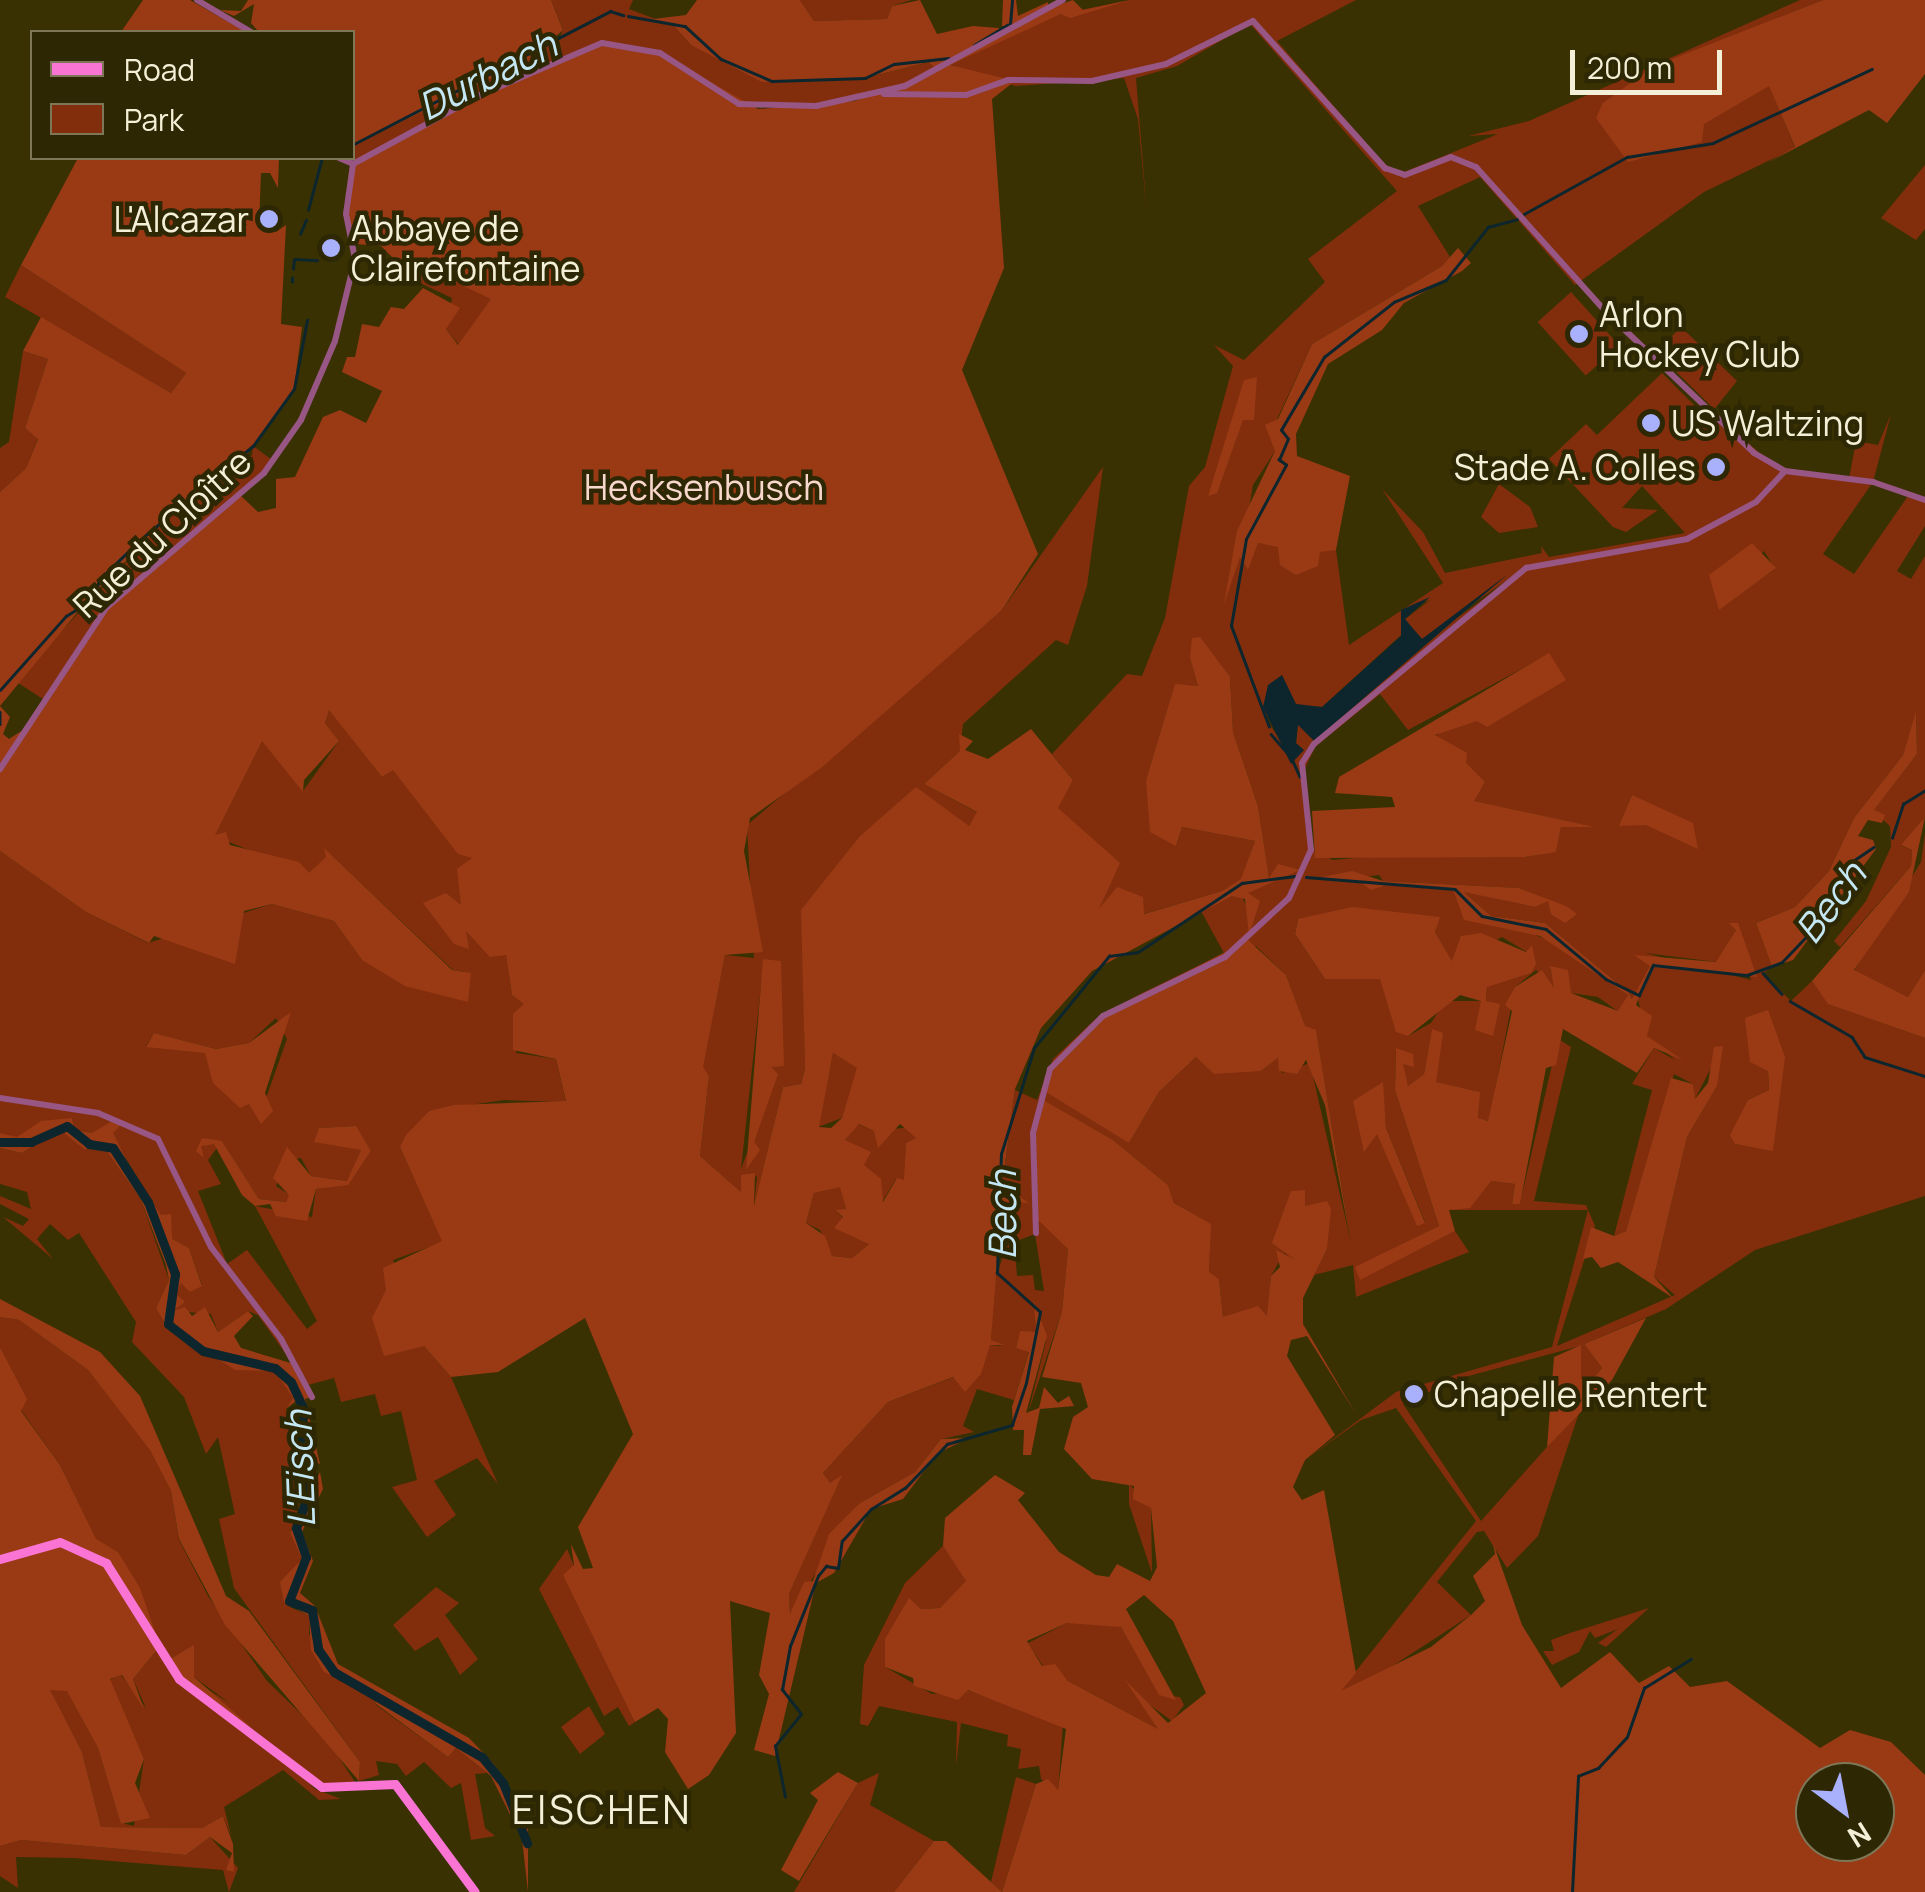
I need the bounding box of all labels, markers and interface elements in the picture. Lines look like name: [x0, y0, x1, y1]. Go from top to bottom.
water label: Durbach: [410, 21, 564, 129]
legend: [30, 30, 355, 160]
scale bar: [1575, 30, 1728, 92]
text: 200 m: [1587, 47, 1672, 88]
text: Road: [124, 49, 195, 90]
text: Park: [124, 99, 184, 140]
place label: L'Alcazar: [113, 198, 249, 240]
place label: Abbaye de Clairefontaine: [351, 207, 581, 289]
marker: L'Alcazar: [258, 208, 280, 230]
marker: Abbaye de Clairefontaine: [320, 237, 342, 259]
place label: Arlon Hockey Club: [1599, 293, 1800, 375]
marker: Arlon Hockey Club: [1568, 323, 1590, 345]
place label: US Waltzing: [1671, 402, 1864, 444]
marker: US Waltzing: [1640, 412, 1662, 434]
street label: Rue du Cloître: [64, 440, 260, 626]
place label: Stade A. Colles: [1454, 446, 1696, 488]
marker: Stade A. Colles: [1705, 456, 1727, 478]
park label: Hecksenbusch: [584, 466, 824, 508]
water label: Bech: [1785, 853, 1875, 951]
water label: Bech: [979, 1170, 1025, 1260]
place label: Chapelle Rentert: [1434, 1373, 1707, 1415]
marker: Chapelle Rentert: [1403, 1383, 1425, 1405]
water label: L'Eisch: [274, 1410, 324, 1528]
north arrow: [1795, 1762, 1895, 1862]
district label: EISCHEN: [512, 1785, 692, 1833]
text: N: [1841, 1814, 1878, 1857]

